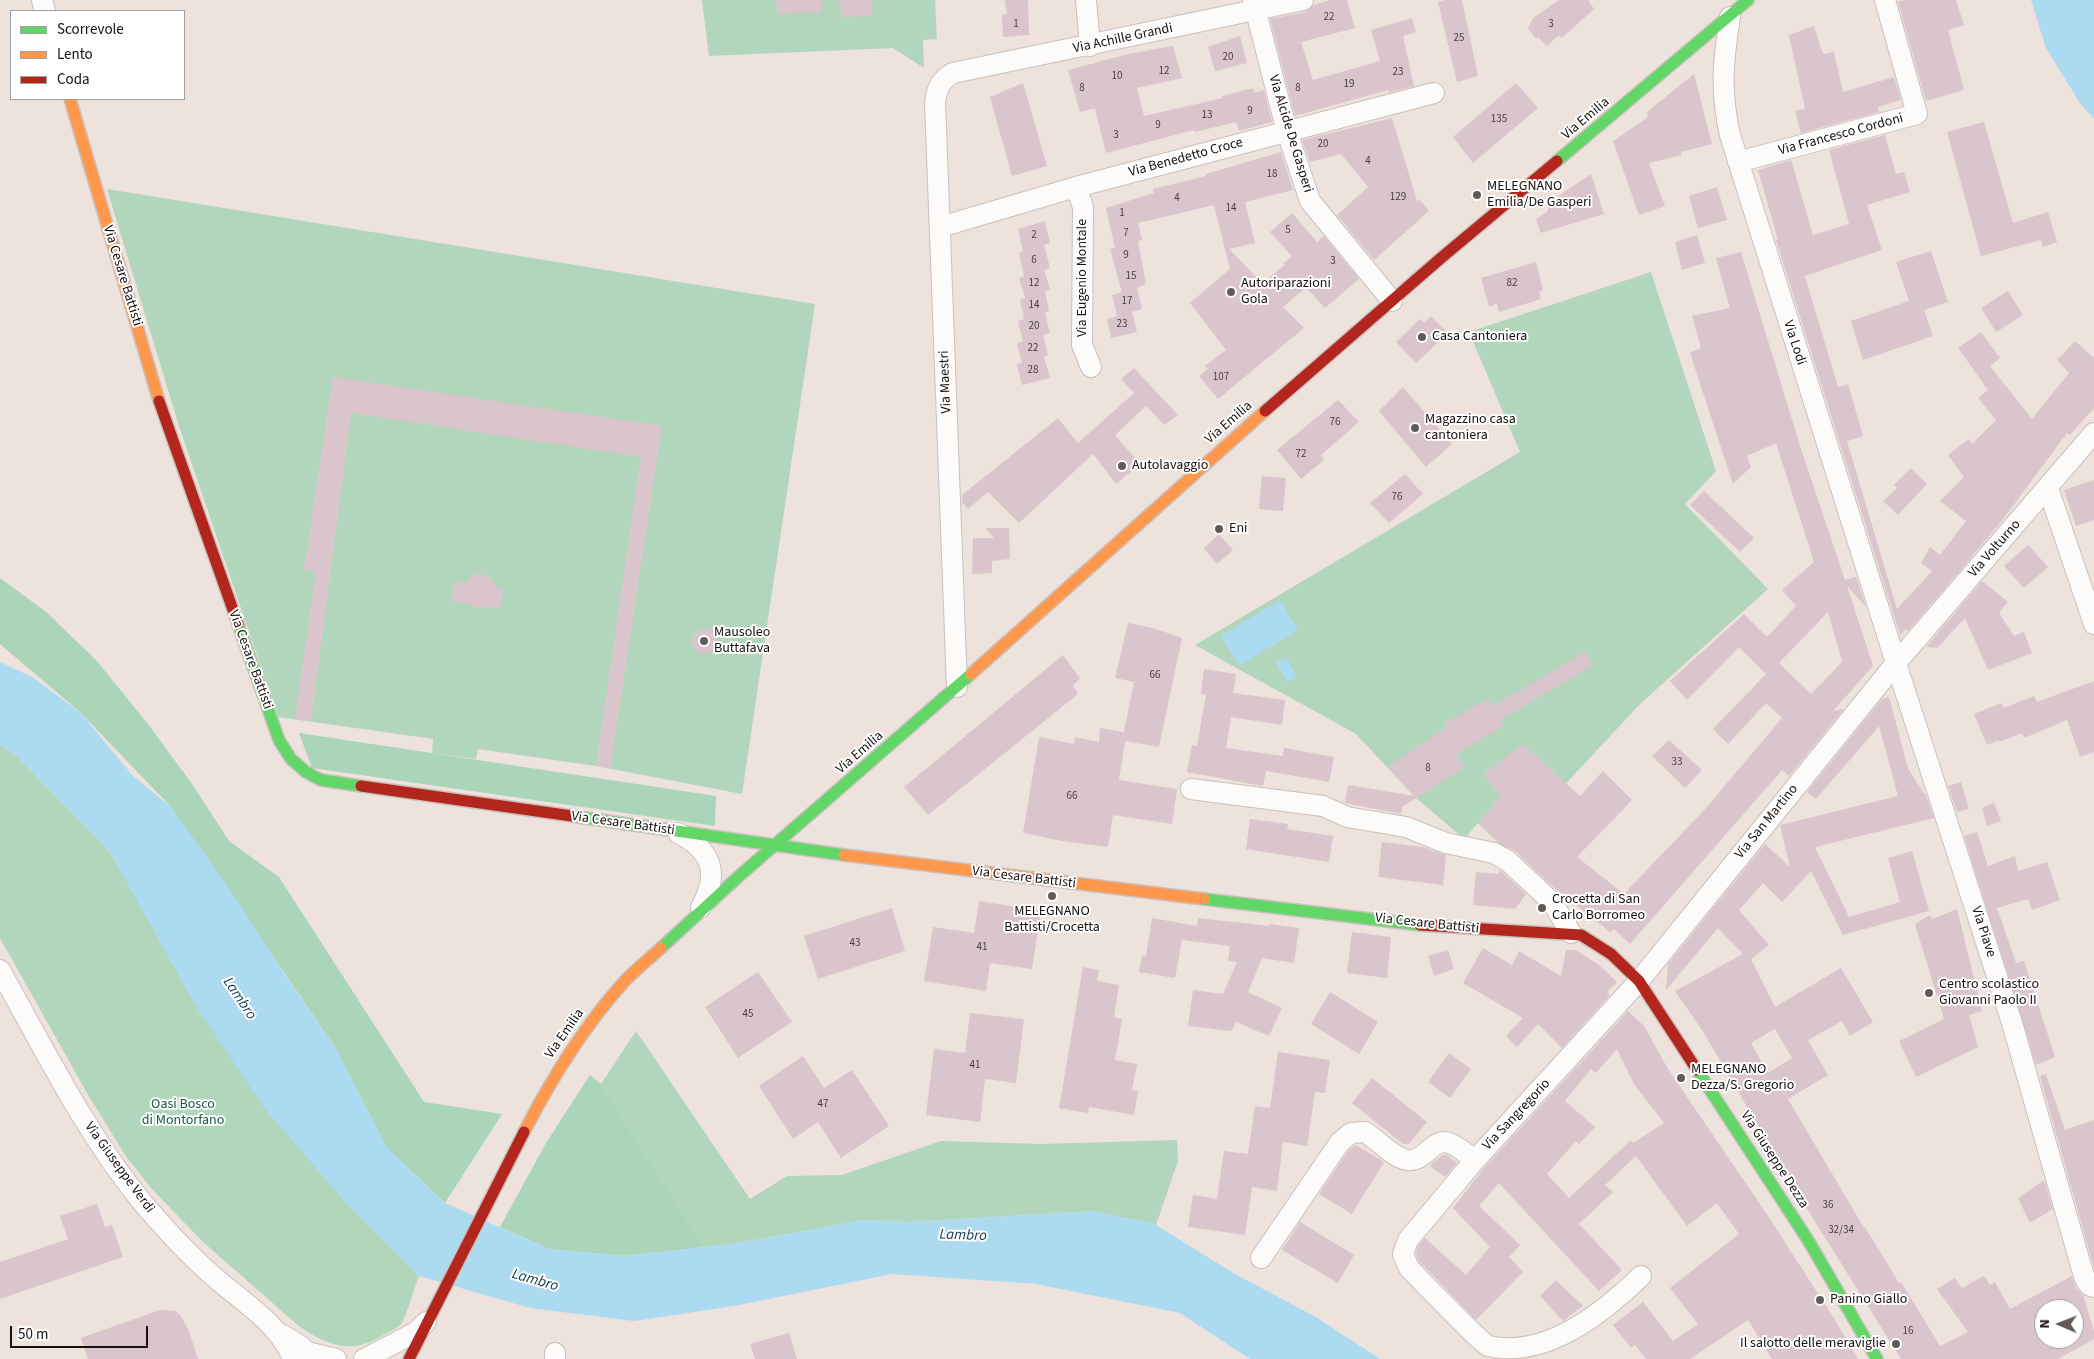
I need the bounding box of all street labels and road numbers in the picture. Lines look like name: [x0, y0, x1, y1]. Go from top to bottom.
street label: Via Achille Grandi: [1072, 20, 1174, 58]
street label: Via Alcide De Gasperi: [1264, 73, 1316, 195]
street label: Via Emilia: [1559, 94, 1613, 144]
street label: Via Francesco Cordoni: [1777, 110, 1905, 160]
street label: Via Benedetto Croce: [1127, 135, 1245, 181]
street label: Via Eugenio Montale: [1075, 219, 1091, 337]
street label: Via Cesare Battisti: [99, 224, 145, 328]
street label: Via Lodi: [1779, 319, 1809, 367]
street label: Via Maestri: [937, 350, 955, 414]
street label: Via Emilia: [1202, 398, 1256, 448]
street label: Via Volturno: [1965, 517, 2025, 581]
street label: Via Cesare Battisti: [224, 608, 276, 712]
street label: Via Emilia: [833, 728, 887, 778]
street label: Via San Martino: [1732, 781, 1802, 863]
street label: Via Cesare Battisti: [570, 808, 676, 840]
street label: Via Cesare Battisti: [971, 863, 1077, 893]
street label: Via Piave: [1967, 905, 1999, 959]
street label: Via Cesare Battisti: [1374, 910, 1480, 938]
street label: Via Emilia: [542, 1006, 588, 1062]
street label: Via Sangregorio: [1480, 1076, 1554, 1154]
street label: Via Giuseppe Dezza: [1736, 1108, 1812, 1212]
street label: Via Giuseppe Verdi: [80, 1119, 158, 1217]

